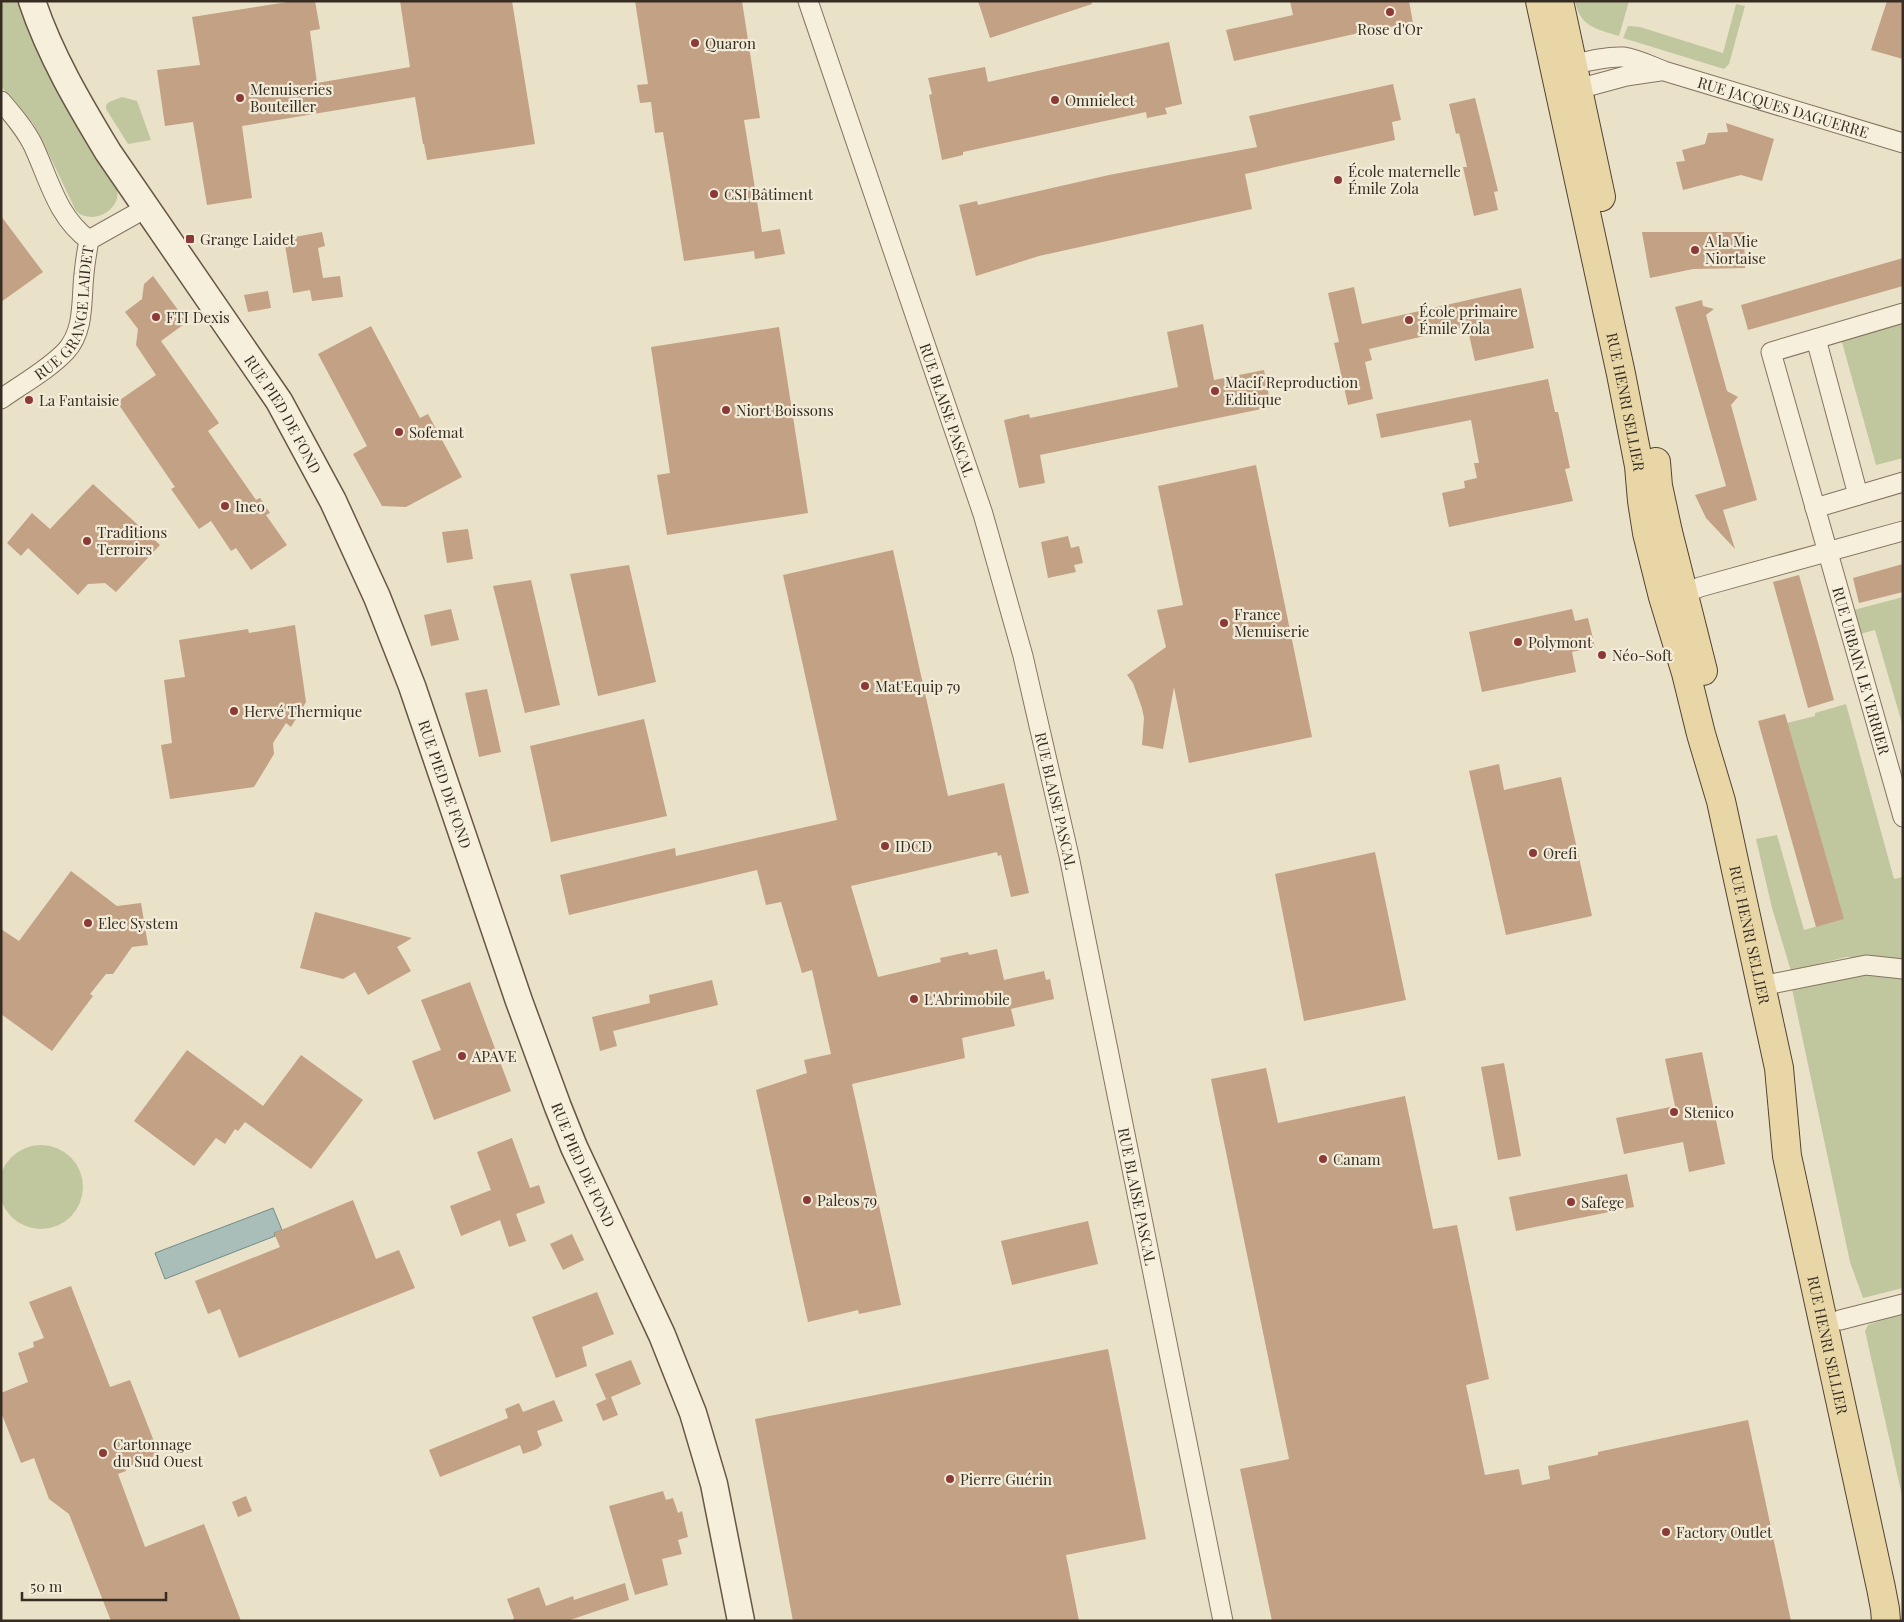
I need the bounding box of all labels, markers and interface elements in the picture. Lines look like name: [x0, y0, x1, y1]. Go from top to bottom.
marker: Rose d'Or: [1384, 6, 1396, 18]
place label: Rose d'Or: [1357, 19, 1423, 39]
place label: Quaron: [705, 33, 756, 53]
marker: Quaron: [689, 37, 701, 49]
street label: RUE JACQUES DAGUERRE: [1695, 72, 1871, 142]
place label: Menuiseries Bouteiller: [250, 79, 332, 116]
place label: Omnielect: [1065, 90, 1135, 110]
marker: Menuiseries Bouteiller: [234, 92, 246, 104]
marker: Omnielect: [1049, 94, 1061, 106]
place label: École maternelle Émile Zola: [1348, 161, 1461, 198]
marker: École maternelle Émile Zola: [1332, 174, 1344, 186]
place label: CSI Bâtiment: [724, 184, 814, 204]
marker: CSI Bâtiment: [708, 188, 720, 200]
place label: Grange Laidet: [200, 229, 296, 249]
place label: A la Mie Niortaise: [1704, 231, 1766, 268]
marker: Grange Laidet: [184, 233, 196, 245]
street label: RUE GRANGE LAIDET: [30, 244, 98, 384]
marker: A la Mie Niortaise: [1689, 244, 1701, 256]
place label: École primaire Émile Zola: [1419, 301, 1518, 338]
place label: FTI Dexis: [166, 307, 230, 327]
marker: FTI Dexis: [150, 311, 162, 323]
marker: École primaire Émile Zola: [1403, 314, 1415, 326]
street label: RUE HENRI SELLIER: [1602, 331, 1649, 472]
street label: RUE BLAISE PASCAL: [915, 340, 980, 480]
street label: RUE PIED DE FOND: [240, 351, 326, 477]
place label: Macif Reproduction Editique: [1225, 372, 1358, 409]
marker: Macif Reproduction Editique: [1209, 385, 1221, 397]
place label: La Fantaisie: [39, 390, 119, 410]
marker: La Fantaisie: [23, 394, 35, 406]
place label: Niort Boissons: [736, 400, 834, 420]
marker: Niort Boissons: [720, 404, 732, 416]
place label: Sofemat: [409, 422, 464, 442]
marker: Sofemat: [393, 426, 405, 438]
place label: Ineo: [235, 496, 265, 516]
marker: Ineo: [219, 500, 231, 512]
place label: Traditions Terroirs: [97, 522, 167, 559]
marker: Traditions Terroirs: [81, 535, 93, 547]
street label: RUE URBAIN LE VERRIER: [1828, 584, 1895, 757]
place label: France Menuiserie: [1234, 604, 1309, 641]
marker: France Menuiserie: [1218, 617, 1230, 629]
place label: Polymont: [1528, 632, 1593, 652]
marker: Polymont: [1512, 636, 1524, 648]
place label: Néo-Soft: [1612, 645, 1673, 665]
marker: Néo-Soft: [1596, 649, 1608, 661]
place label: Mat'Equip 79: [875, 676, 960, 696]
marker: Mat'Equip 79: [859, 680, 871, 692]
place label: Hervé Thermique: [244, 701, 362, 721]
marker: Hervé Thermique: [228, 705, 240, 717]
street label: RUE PIED DE FOND: [414, 717, 477, 851]
street label: RUE BLAISE PASCAL: [1031, 730, 1081, 871]
place label: IDCD: [895, 836, 932, 856]
marker: IDCD: [879, 840, 891, 852]
place label: Orefi: [1543, 843, 1577, 863]
marker: Orefi: [1527, 847, 1539, 859]
street label: RUE HENRI SELLIER: [1725, 864, 1775, 1006]
place label: Elec System: [98, 913, 179, 933]
marker: Elec System: [82, 917, 94, 929]
place label: L'Abrimobile: [924, 989, 1010, 1009]
marker: L'Abrimobile: [908, 993, 920, 1005]
place label: APAVE: [471, 1046, 517, 1066]
marker: APAVE: [456, 1050, 468, 1062]
street label: RUE PIED DE FOND: [547, 1099, 620, 1230]
place label: Stenico: [1684, 1102, 1734, 1122]
marker: Stenico: [1668, 1106, 1680, 1118]
street label: RUE BLAISE PASCAL: [1114, 1126, 1161, 1267]
place label: Canam: [1333, 1149, 1381, 1169]
marker: Canam: [1317, 1153, 1329, 1165]
place label: Paleos 79: [817, 1190, 877, 1210]
place label: Safege: [1581, 1192, 1624, 1212]
marker: Paleos 79: [801, 1194, 813, 1206]
marker: Safege: [1565, 1196, 1577, 1208]
street label: RUE HENRI SELLIER: [1803, 1274, 1853, 1416]
place label: Cartonnage du Sud Ouest: [113, 1434, 204, 1471]
marker: Cartonnage du Sud Ouest: [97, 1447, 109, 1459]
place label: Pierre Guérin: [960, 1469, 1052, 1489]
marker: Pierre Guérin: [944, 1473, 956, 1485]
place label: Factory Outlet: [1676, 1522, 1773, 1542]
marker: Factory Outlet: [1660, 1526, 1672, 1538]
scale bar: [22, 1570, 166, 1602]
text: 50 m: [30, 1576, 63, 1596]

